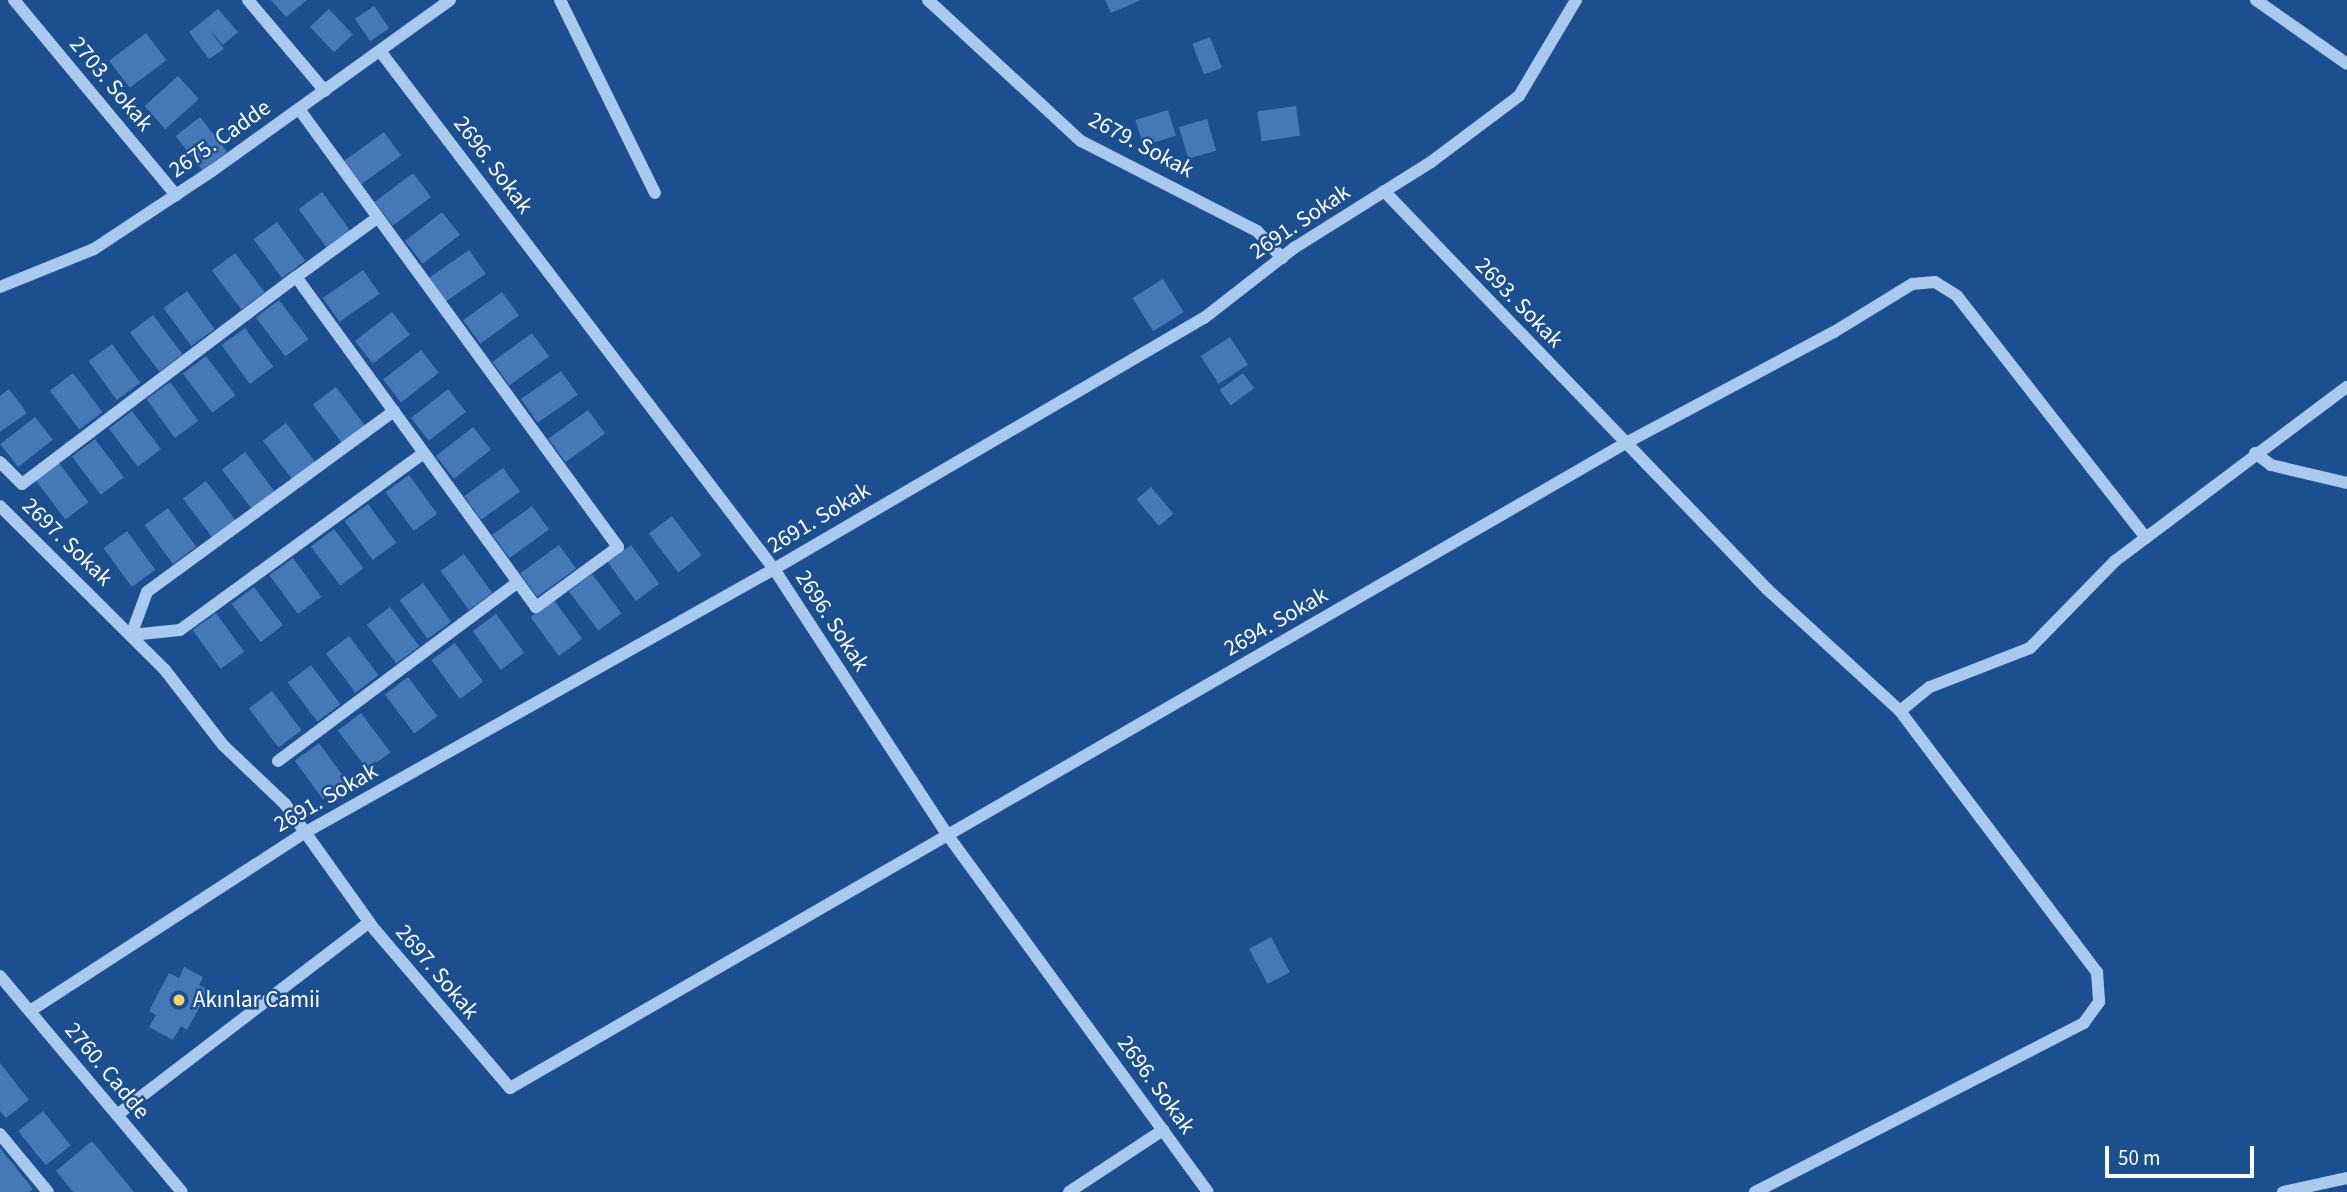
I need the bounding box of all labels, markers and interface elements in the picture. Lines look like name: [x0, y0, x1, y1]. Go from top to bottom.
street label: 2703. Sokak: [63, 31, 159, 137]
street label: 2675. Cadde: [164, 94, 276, 184]
street label: 2679. Sokak: [1084, 106, 1198, 184]
street label: 2696. Sokak: [447, 111, 539, 219]
street label: 2691. Sokak: [1245, 178, 1355, 266]
street label: 2693. Sokak: [1469, 252, 1569, 354]
street label: 2691. Sokak: [763, 477, 875, 559]
street label: 2697. Sokak: [16, 492, 118, 592]
street label: 2696. Sokak: [789, 565, 875, 677]
street label: 2694. Sokak: [1219, 581, 1333, 663]
street label: 2691. Sokak: [269, 757, 383, 839]
street label: 2697. Sokak: [389, 919, 485, 1025]
place label: Akınlar Camii: [193, 986, 320, 1014]
marker: Akınlar Camii: [171, 992, 187, 1008]
street label: 2760. Cadde: [59, 1017, 155, 1125]
street label: 2696. Sokak: [1111, 1030, 1201, 1140]
scale bar: [2109, 1132, 2258, 1176]
text: 50 m: [2118, 1143, 2160, 1173]

